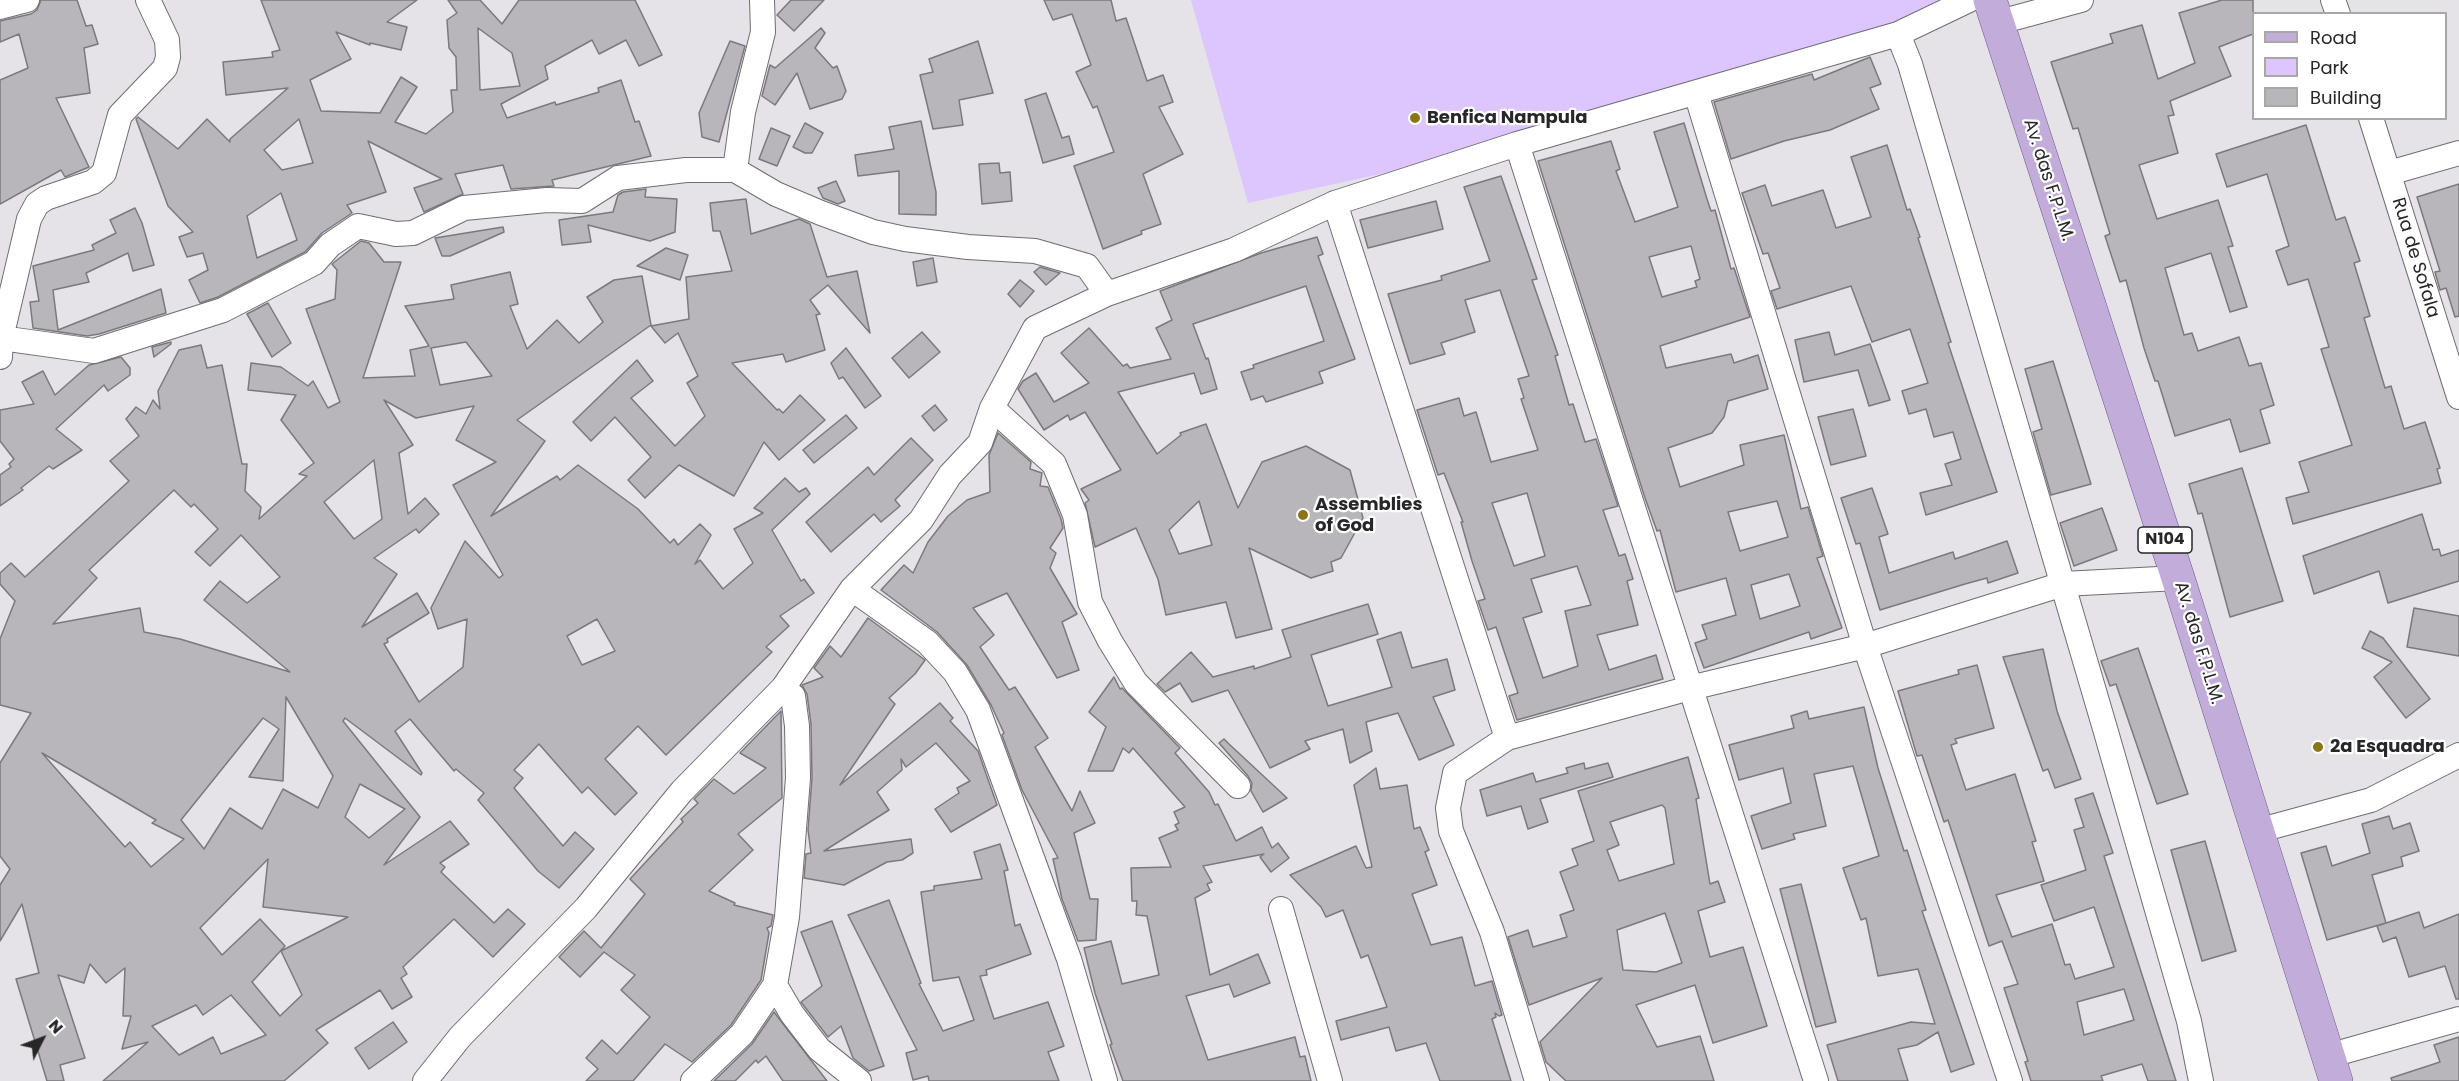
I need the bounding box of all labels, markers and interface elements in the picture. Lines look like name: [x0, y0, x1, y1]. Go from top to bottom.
legend: [2252, 12, 2447, 120]
text: Road: [2310, 25, 2357, 50]
text: Park: [2310, 55, 2349, 80]
text: Building: [2310, 85, 2382, 110]
place label: Benfica Nampula: [1427, 107, 1588, 129]
marker: Benfica Nampula: [1408, 111, 1422, 125]
street label: Av. das F.P.L.M.: [2018, 116, 2078, 244]
street label: Rua de Sofala: [2386, 195, 2444, 321]
place label: Assemblies of God: [1315, 494, 1422, 536]
marker: Assemblies of God: [1296, 508, 1310, 522]
road number: N104: [2138, 527, 2192, 553]
street label: Av. das F.P.L.M.: [2169, 579, 2227, 707]
place label: 2a Esquadra: [2330, 736, 2445, 758]
marker: 2a Esquadra: [2311, 740, 2325, 754]
north arrow: [12, 1009, 72, 1069]
text: N: [43, 1014, 68, 1039]

